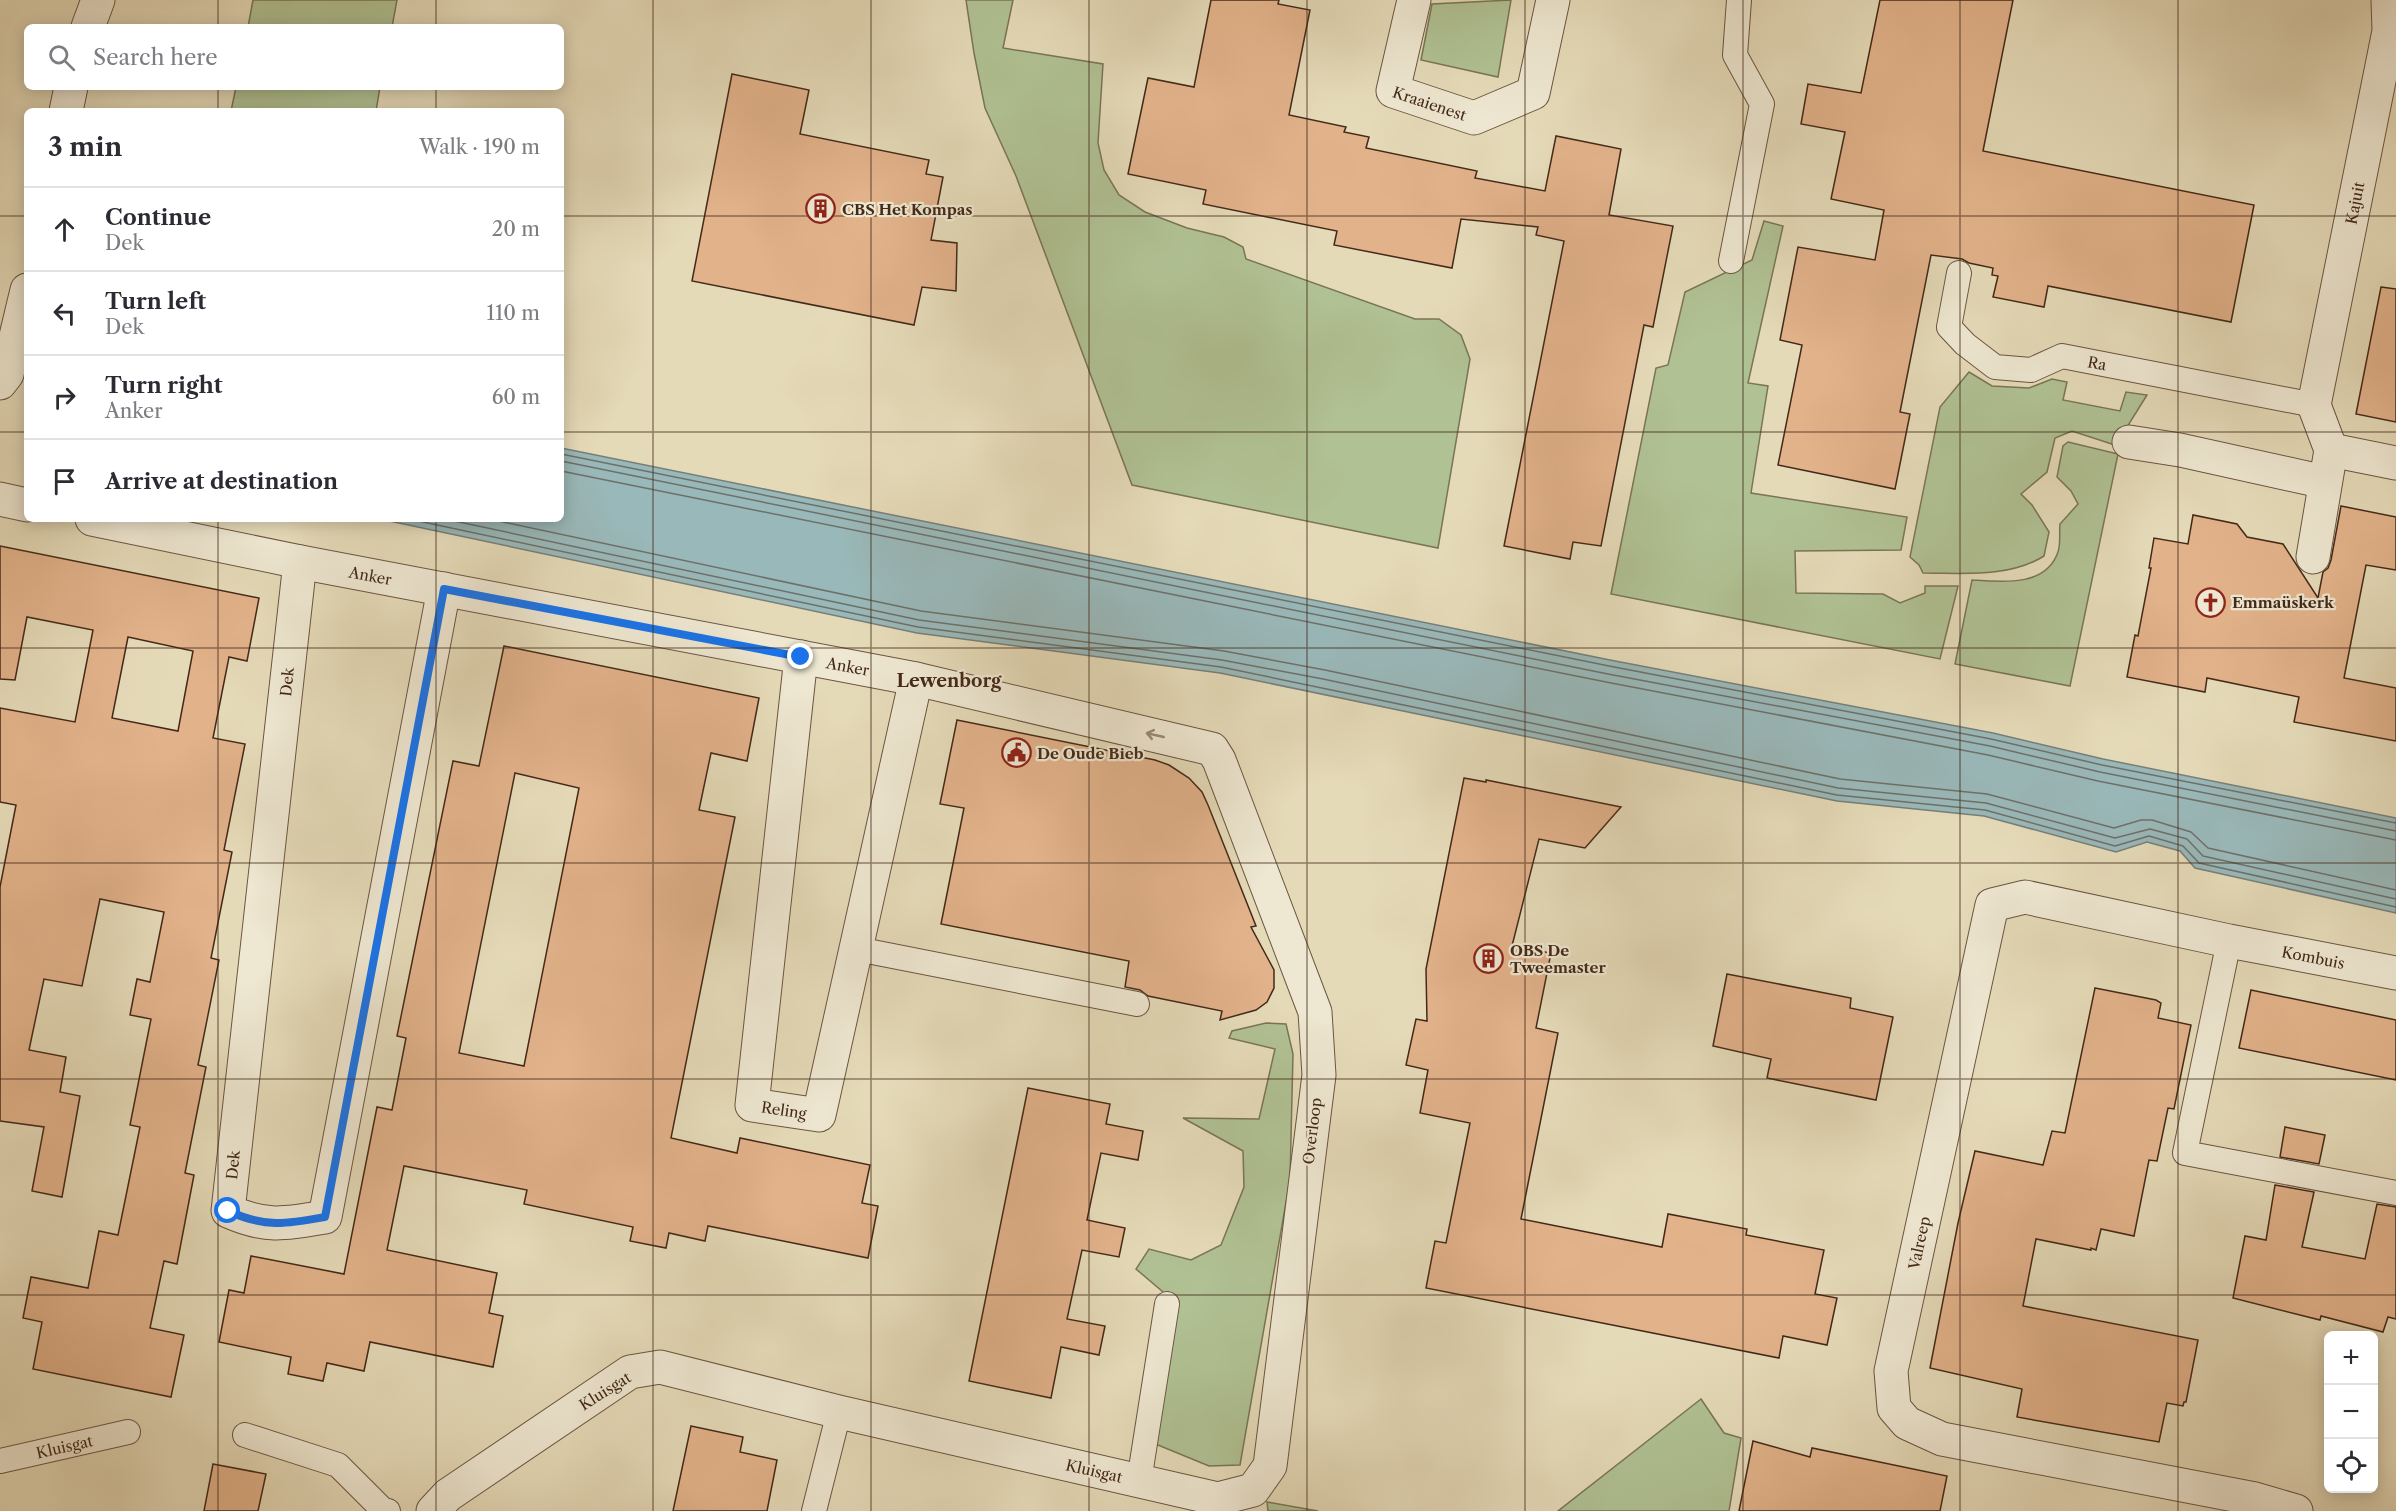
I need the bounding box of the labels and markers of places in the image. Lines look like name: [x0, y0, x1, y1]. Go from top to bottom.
building icon: CBS Het Kompas: [805, 193, 837, 225]
place label: CBS Het Kompas: [842, 200, 973, 219]
church icon: Emmaüskerk: [2195, 586, 2227, 618]
place label: Emmaüskerk: [2232, 593, 2335, 612]
public building icon: De Oude Bieb: [1000, 737, 1032, 769]
place label: De Oude Bieb: [1037, 744, 1144, 763]
place label: OBS De Tweemaster: [1510, 941, 1607, 977]
building icon: OBS De Tweemaster: [1473, 943, 1505, 975]

